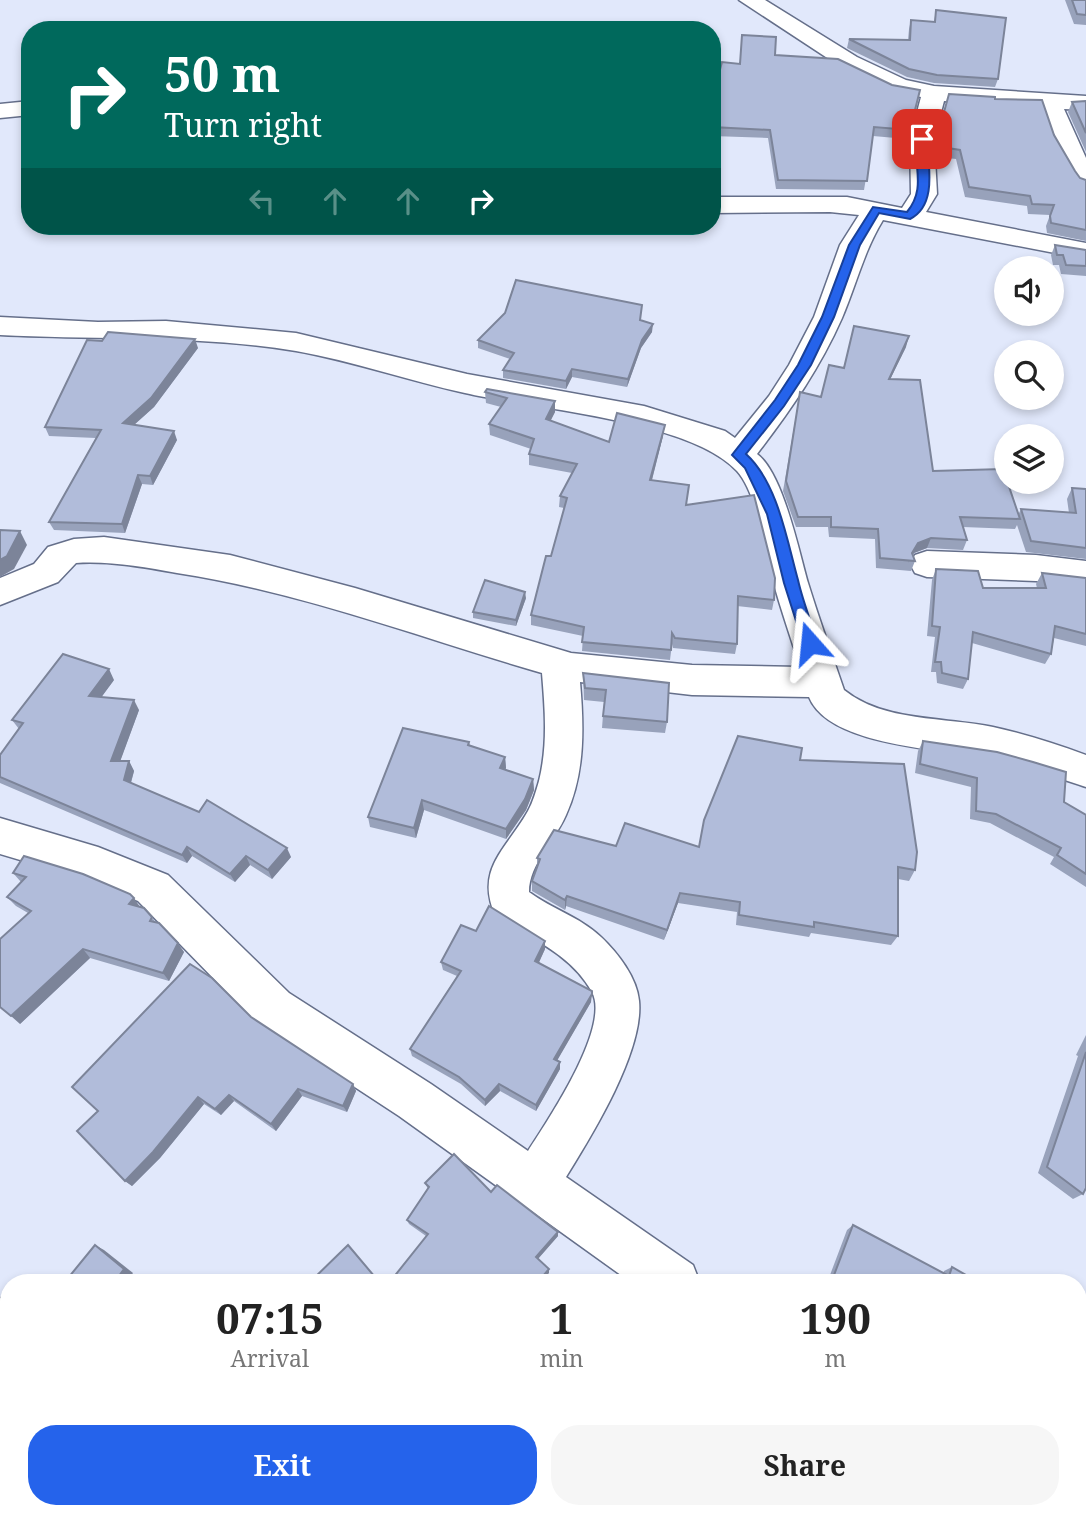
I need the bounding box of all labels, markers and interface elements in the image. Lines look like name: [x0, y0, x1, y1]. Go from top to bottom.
text: 50 m: [164, 40, 280, 106]
icon: right: [49, 49, 140, 140]
text: Turn right: [164, 103, 322, 146]
pin: [892, 109, 952, 169]
icon: arrive: [903, 120, 941, 158]
icon: left: [243, 182, 281, 220]
icon: ahead: [316, 182, 354, 220]
icon: ahead: [389, 182, 427, 220]
icon: right: [462, 182, 500, 220]
map controls: [994, 256, 1064, 494]
button: sound: [994, 256, 1064, 326]
button: search: [994, 340, 1064, 410]
button: layers: [994, 424, 1064, 494]
position arrow: [773, 606, 847, 680]
text: 07:15: [216, 1289, 324, 1346]
text: 1: [550, 1289, 574, 1346]
text: 190: [800, 1289, 871, 1346]
text: Arrival: [231, 1342, 309, 1374]
text: min: [540, 1342, 584, 1374]
text: m: [824, 1342, 846, 1374]
button: Exit: [28, 1425, 537, 1505]
button: Share: [551, 1425, 1059, 1505]

